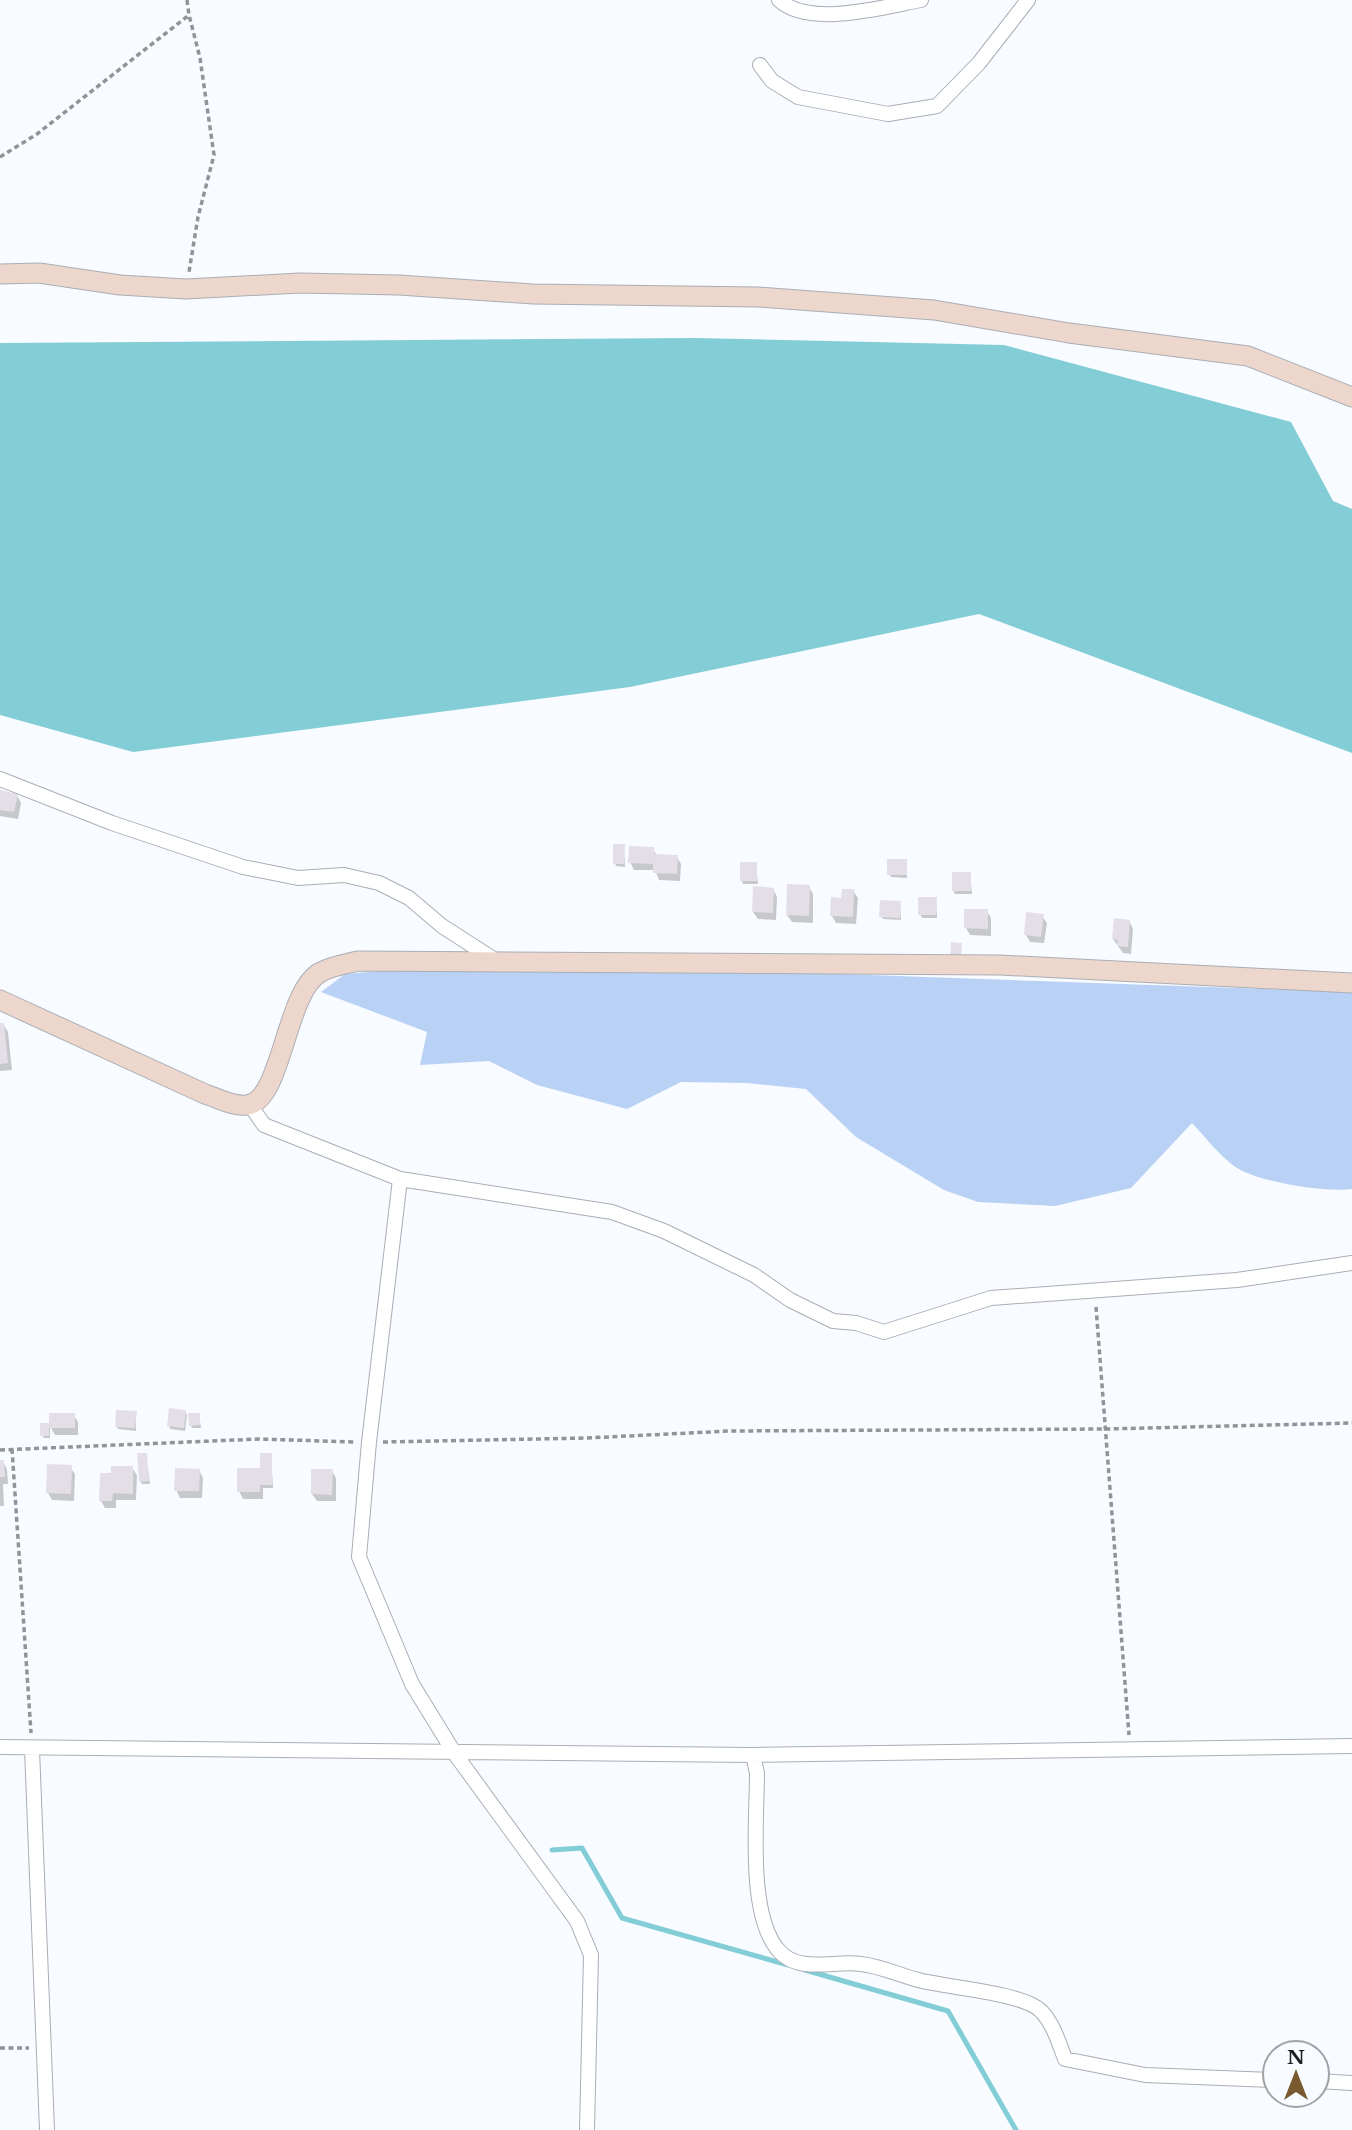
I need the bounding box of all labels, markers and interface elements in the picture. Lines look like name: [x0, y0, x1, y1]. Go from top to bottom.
north arrow: [1261, 2039, 1331, 2109]
text: N: [1287, 2046, 1305, 2069]

